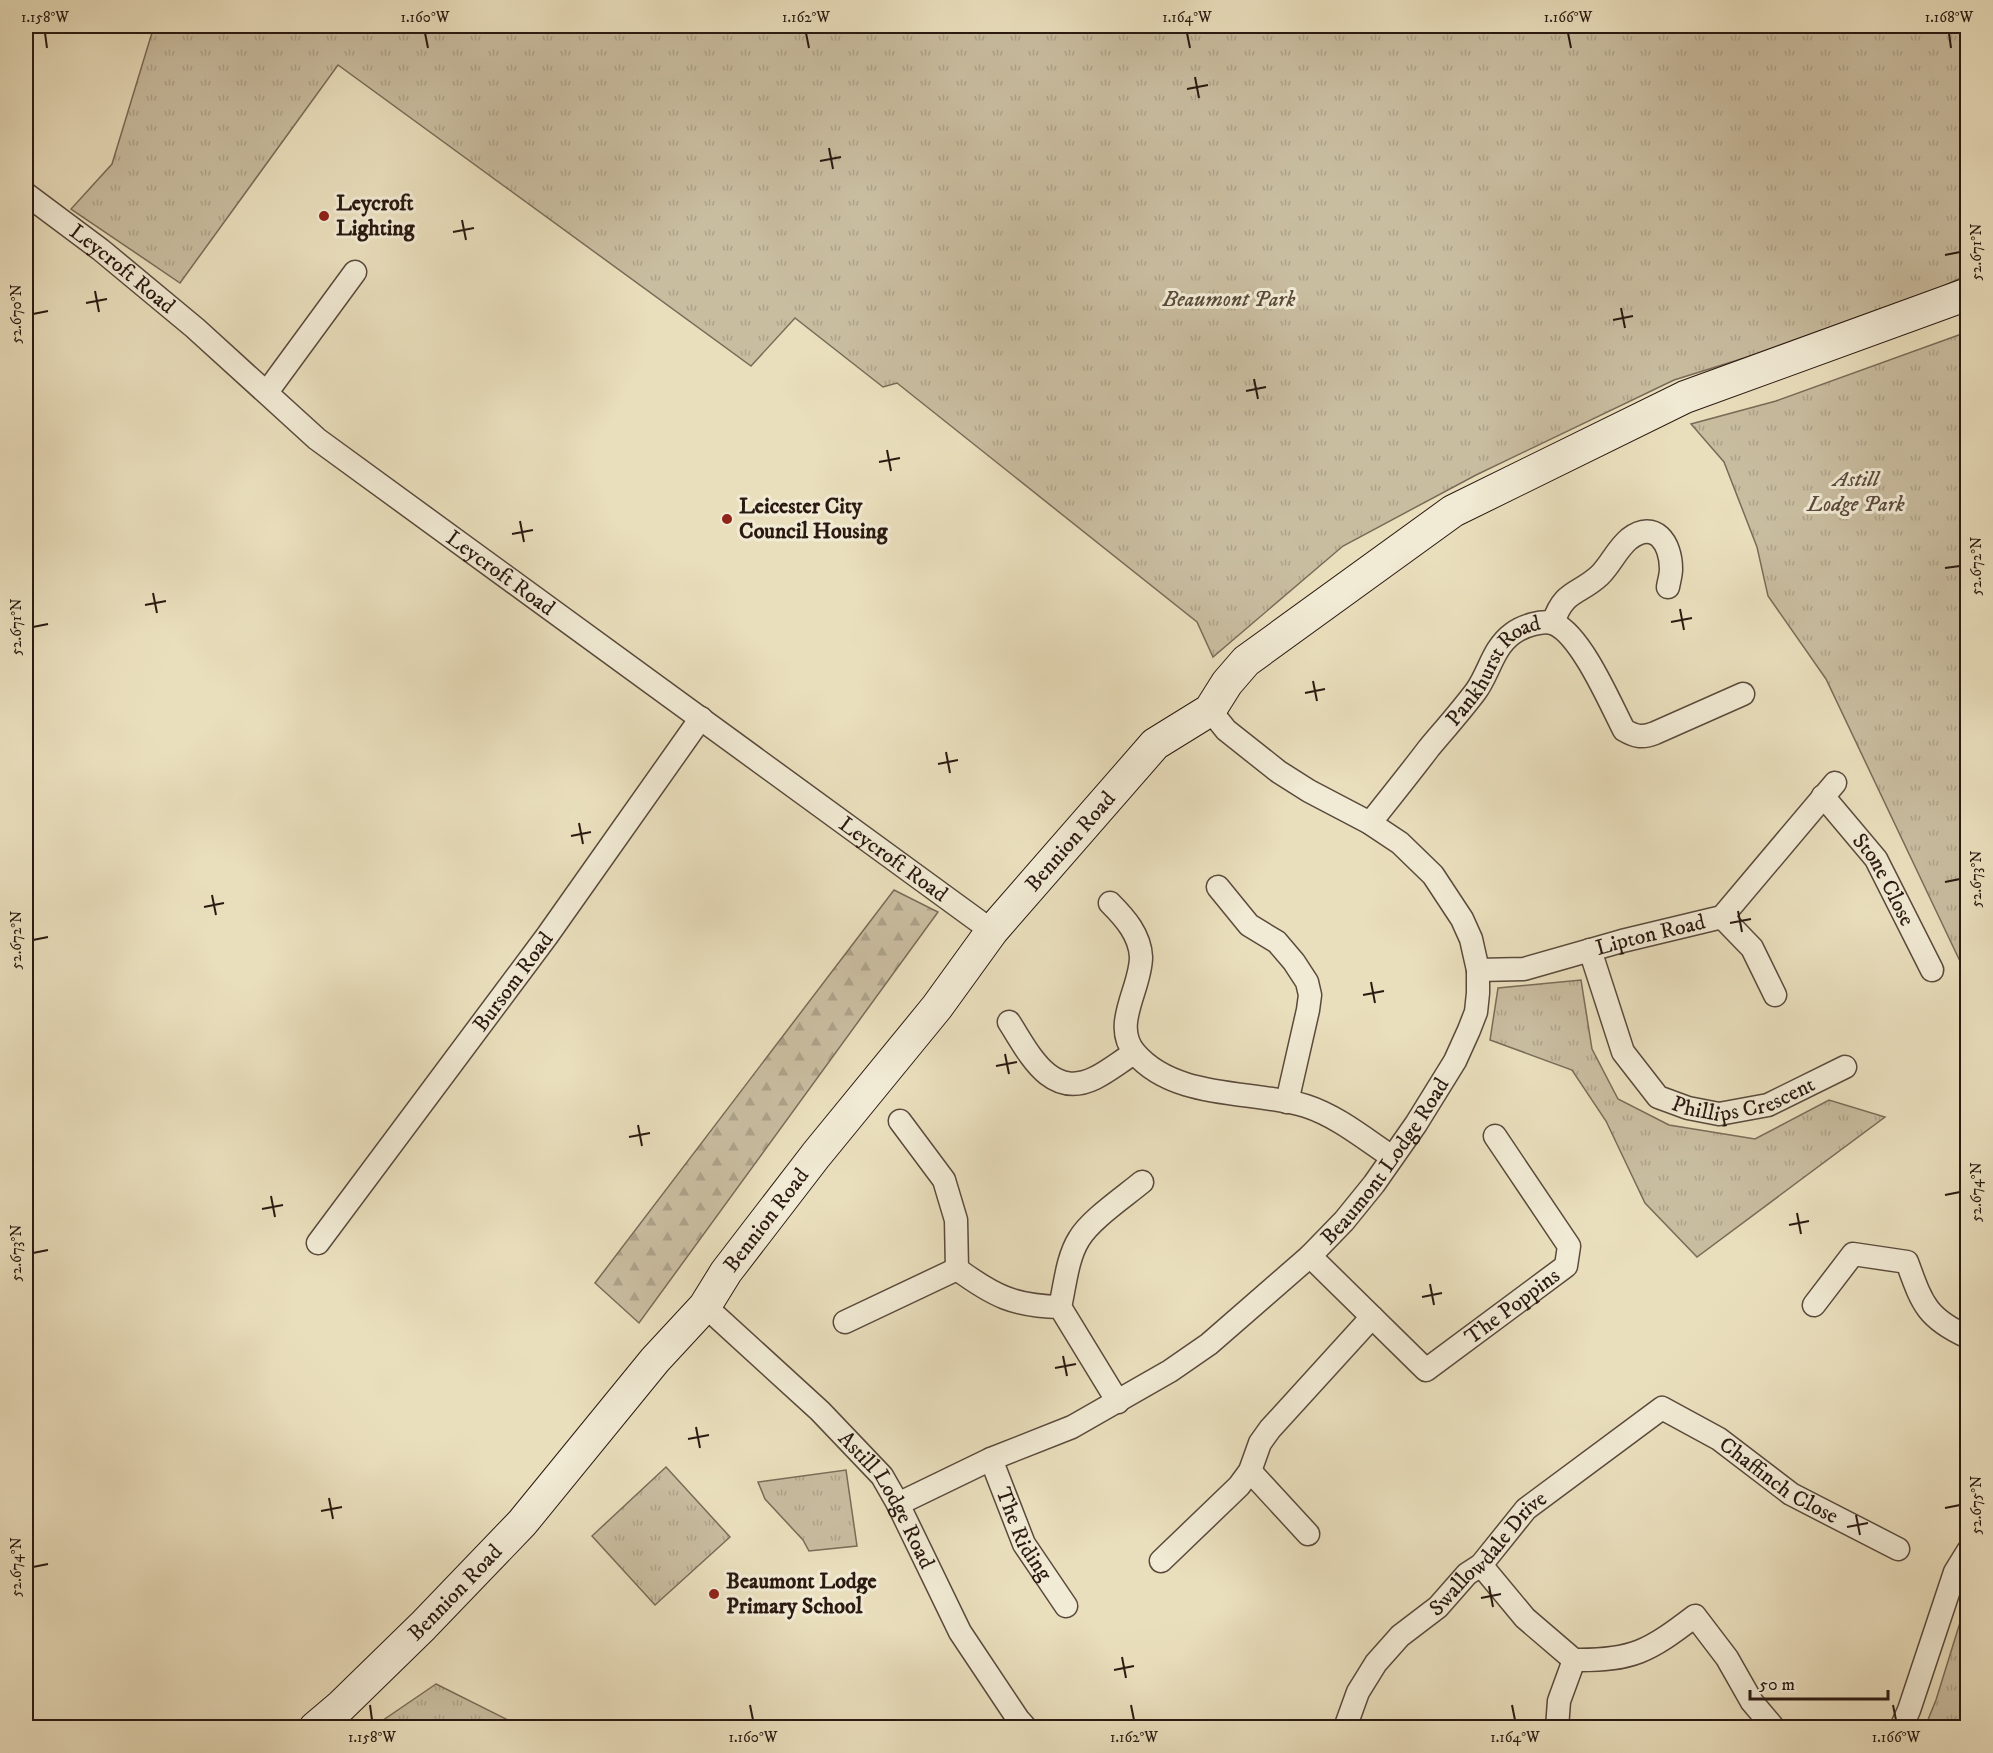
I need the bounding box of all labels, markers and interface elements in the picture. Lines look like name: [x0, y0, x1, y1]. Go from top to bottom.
text: 1.158°W: [21, 8, 69, 27]
text: 1.160°W: [401, 8, 450, 27]
text: 1.162°W: [782, 8, 830, 27]
text: 1.164°W: [1162, 8, 1212, 27]
text: 1.166°W: [1544, 8, 1593, 27]
text: 1.168°W: [1925, 8, 1973, 27]
place label: Leycroft Lighting: [336, 190, 416, 242]
marker: Leycroft Lighting: [317, 209, 331, 223]
street label: Leycroft Road: [64, 218, 181, 319]
text: 52.671°N: [1967, 224, 1986, 280]
text: 52.670°N: [7, 284, 26, 344]
park label: Beaumont Park: [1162, 286, 1296, 313]
park label: Astill Lodge Park: [1805, 466, 1906, 518]
place label: Leicester City Council Housing: [739, 493, 889, 545]
marker: Leicester City Council Housing: [720, 512, 734, 526]
street label: Leycroft Road: [441, 524, 560, 622]
text: 52.672°N: [1967, 537, 1986, 595]
text: 52.671°N: [7, 599, 26, 655]
street label: Pankhurst Road: [1440, 609, 1543, 732]
street label: Bennion Road: [1019, 786, 1121, 897]
street label: Leycroft Road: [834, 811, 953, 908]
street label: Stone Close: [1846, 828, 1921, 930]
text: 52.673°N: [1967, 850, 1986, 908]
street label: Lipton Road: [1592, 908, 1708, 961]
text: 52.672°N: [7, 911, 26, 969]
street label: Bursom Road: [467, 926, 559, 1037]
street label: Phillips Crescent: [1668, 1071, 1819, 1127]
street label: Beaumont Lodge Road: [1315, 1073, 1455, 1250]
text: 52.674°N: [1967, 1162, 1986, 1222]
street label: Bennion Road: [717, 1163, 815, 1277]
text: 52.673°N: [7, 1224, 26, 1282]
street label: The Poppins: [1459, 1262, 1565, 1350]
street label: Astill Lodge Road: [833, 1425, 941, 1573]
street label: Chaffinch Close: [1714, 1431, 1843, 1530]
text: 52.675°N: [1967, 1476, 1986, 1534]
street label: The Riding: [990, 1483, 1059, 1586]
street label: Swallowdale Drive: [1424, 1485, 1552, 1622]
text: 52.674°N: [7, 1537, 26, 1597]
street label: Bennion Road: [402, 1538, 508, 1647]
place label: Beaumont Lodge Primary School: [726, 1568, 877, 1620]
marker: Beaumont Lodge Primary School: [707, 1587, 721, 1601]
scale bar: [1750, 1663, 1888, 1701]
text: 50 m: [1759, 1674, 1795, 1696]
text: 1.158°W: [348, 1728, 396, 1747]
text: 1.160°W: [729, 1728, 778, 1747]
text: 1.162°W: [1110, 1728, 1158, 1747]
text: 1.164°W: [1490, 1728, 1540, 1747]
text: 1.166°W: [1872, 1728, 1921, 1747]

